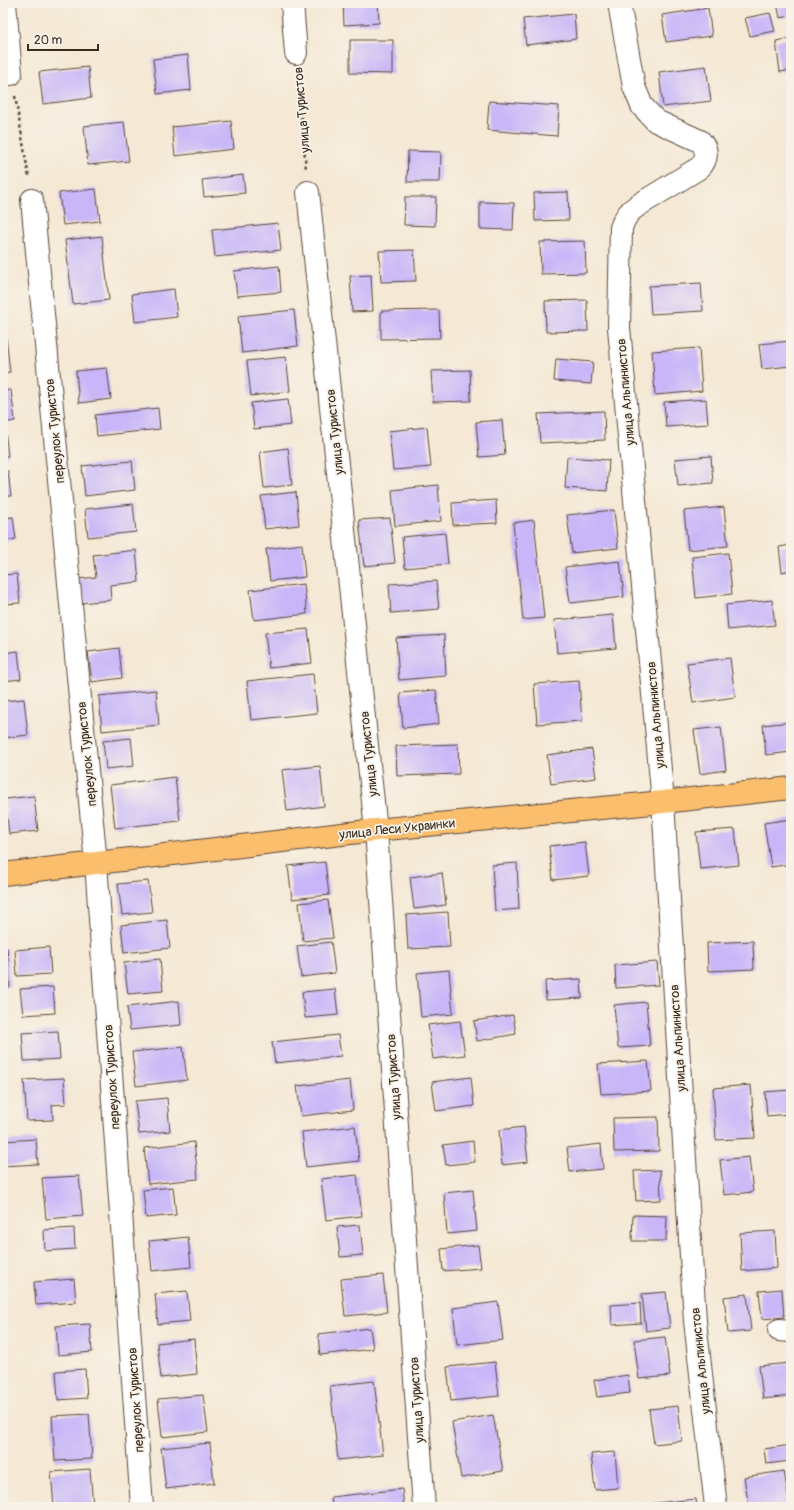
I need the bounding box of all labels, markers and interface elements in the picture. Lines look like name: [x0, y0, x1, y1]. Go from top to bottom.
scale bar: [28, 26, 98, 52]
text: 20 m: [34, 33, 63, 48]
street label: улица Туристов: [290, 66, 314, 155]
street label: улица Альпинистов: [613, 338, 639, 447]
street label: переулок Туристов: [42, 378, 68, 484]
street label: улица Туристов: [323, 388, 348, 477]
street label: улица Альпинистов: [643, 661, 669, 770]
street label: переулок Туристов: [74, 701, 100, 807]
street label: улица Туристов: [357, 710, 382, 799]
street label: улица Леси Украинки: [338, 815, 456, 843]
street label: улица Альпинистов: [666, 984, 690, 1093]
street label: переулок Туристов: [100, 1024, 124, 1130]
street label: улица Туристов: [383, 1033, 405, 1121]
street label: улица Альпинистов: [687, 1307, 715, 1416]
street label: переулок Туристов: [124, 1347, 148, 1453]
street label: улица Туристов: [406, 1356, 428, 1444]

